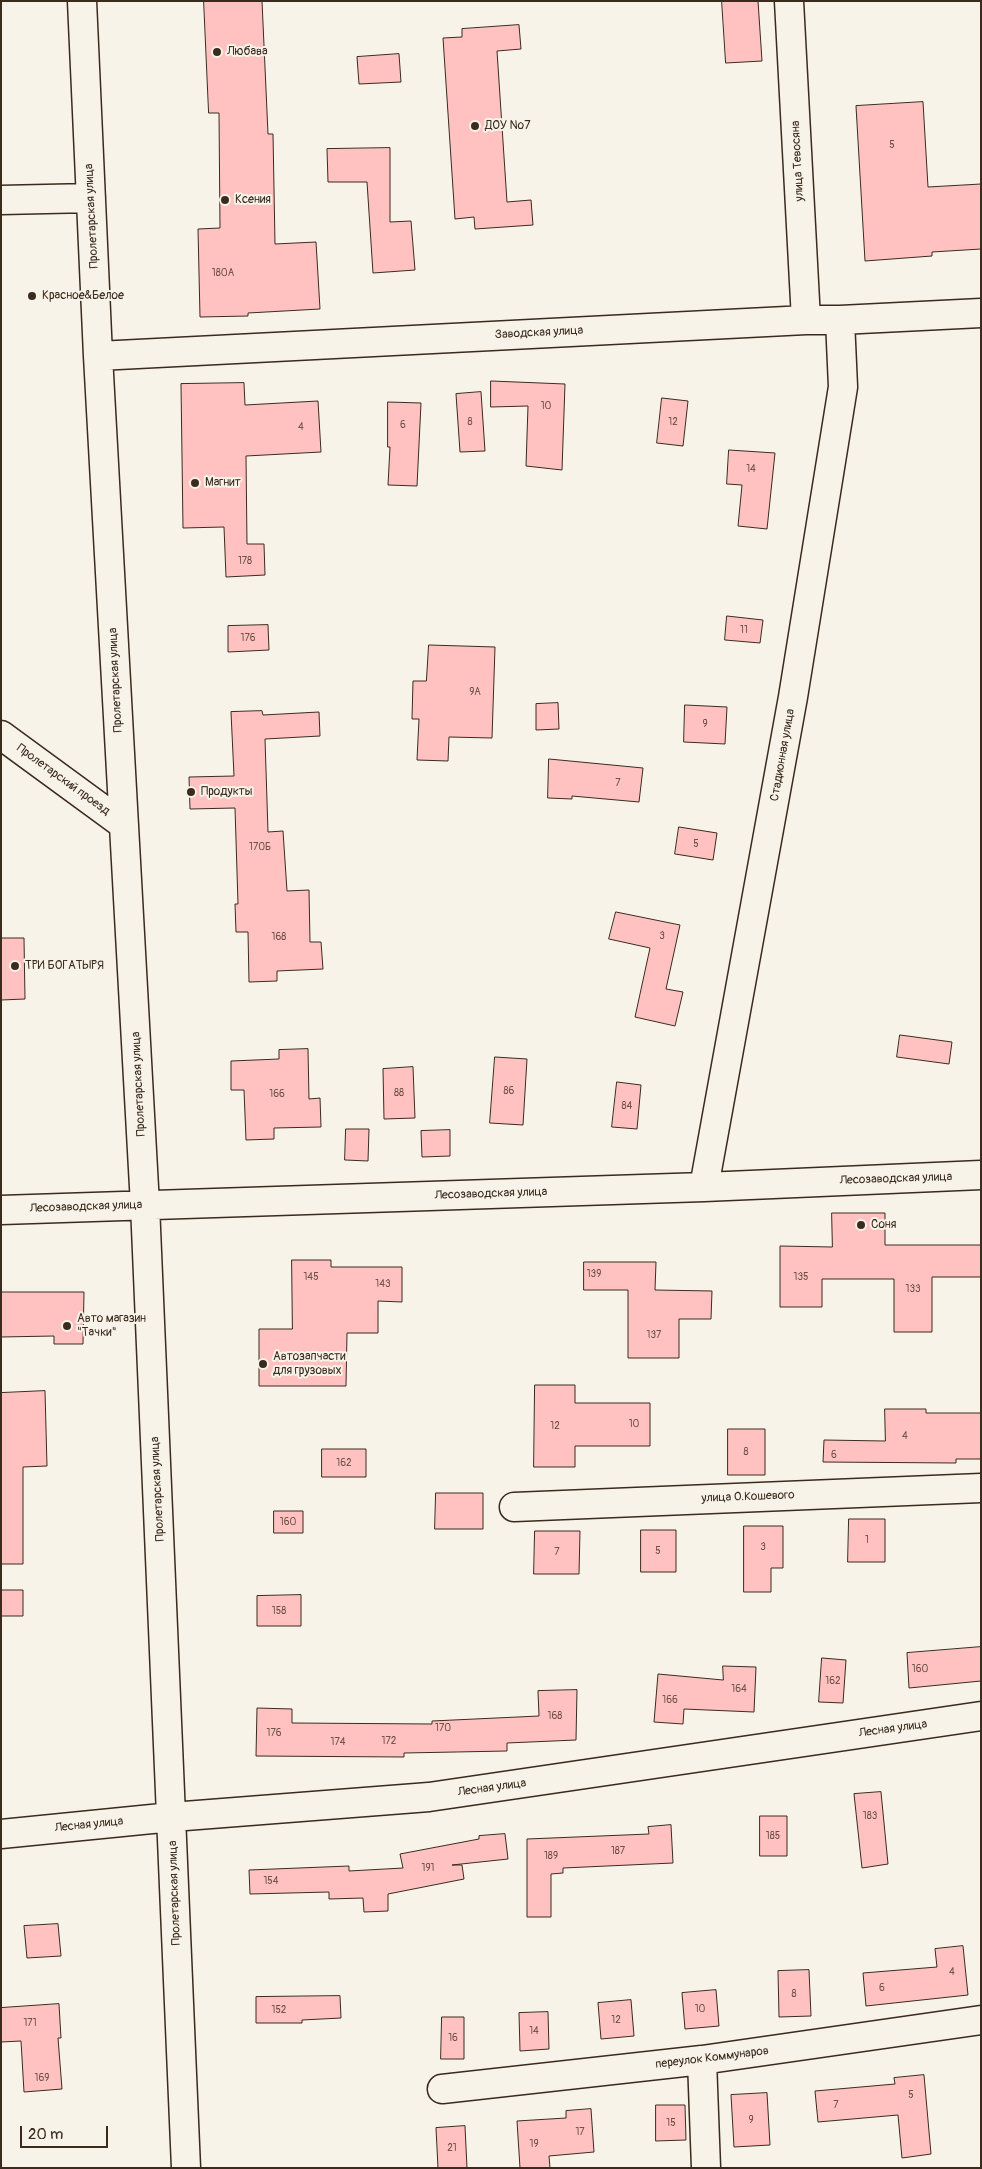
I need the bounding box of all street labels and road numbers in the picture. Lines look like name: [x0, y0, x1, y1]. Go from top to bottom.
street label: улица Тевосяна: [789, 120, 807, 202]
street label: Пролетарская улица: [82, 163, 102, 269]
street label: Заводская улица: [495, 323, 583, 343]
street label: Пролетарская улица: [106, 627, 126, 733]
street label: Стадионная улица: [768, 708, 798, 802]
street label: Пролетарский проезд: [14, 741, 112, 819]
street label: Пролетарская улица: [129, 1031, 149, 1137]
street label: Лесозаводская улица: [840, 1170, 952, 1188]
street label: Лесозаводская улица: [435, 1185, 547, 1203]
street label: Лесозаводская улица: [30, 1198, 142, 1216]
street label: Пролетарская улица: [148, 1436, 168, 1542]
street label: улица О.Кошевого: [701, 1488, 795, 1506]
street label: Лесная улица: [858, 1717, 928, 1741]
street label: Лесная улица: [457, 1776, 527, 1800]
street label: Лесная улица: [54, 1814, 124, 1836]
street label: Пролетарская улица: [166, 1840, 184, 1946]
street label: переулок Коммунаров: [654, 2044, 770, 2072]

